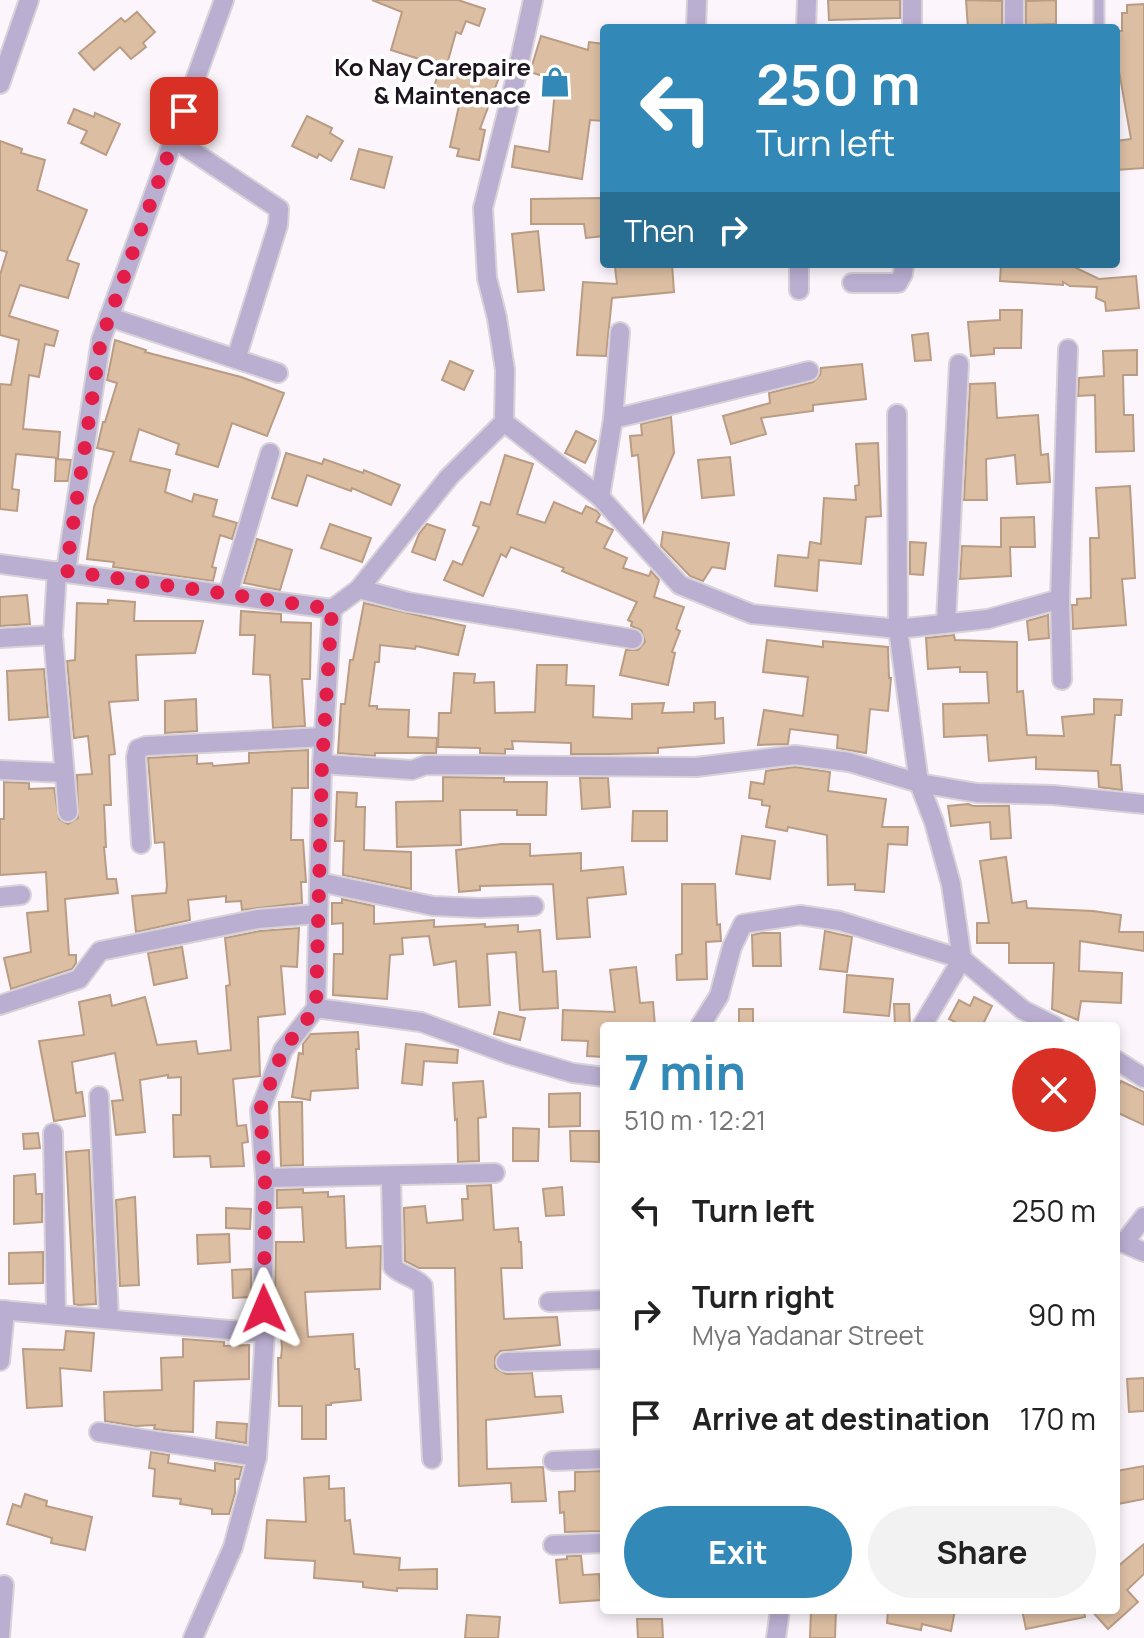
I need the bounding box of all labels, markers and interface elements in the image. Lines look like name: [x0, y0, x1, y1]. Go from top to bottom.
text: 250 m: [756, 45, 921, 122]
place label: Ko Nay Carepaire & Maintenace: [334, 50, 531, 111]
icon: left: [624, 56, 728, 160]
shop icon: Ko Nay Carepaire & Maintenace: [538, 65, 572, 99]
pin: [150, 77, 218, 145]
icon: arrive: [162, 89, 206, 133]
text: Turn left: [756, 118, 895, 167]
icon: right: [711, 208, 755, 252]
text: Then: [624, 210, 695, 251]
text: 7 min: [624, 1039, 746, 1104]
button: close: [1012, 1048, 1096, 1132]
text: 510 m · 12:21: [624, 1102, 766, 1138]
icon: left: [624, 1188, 668, 1232]
text: Turn left: [692, 1190, 815, 1231]
text: 250 m: [1012, 1190, 1096, 1231]
position arrow: [222, 1267, 306, 1351]
text: Turn right: [692, 1276, 835, 1317]
icon: right: [624, 1292, 668, 1336]
text: 90 m: [1028, 1294, 1096, 1335]
text: Mya Yadanar Street: [692, 1317, 924, 1353]
icon: arrive: [624, 1396, 668, 1440]
text: Arrive at destination: [692, 1398, 990, 1439]
text: 170 m: [1019, 1398, 1096, 1439]
button: Exit: [624, 1506, 852, 1598]
button: Share: [868, 1506, 1096, 1598]

